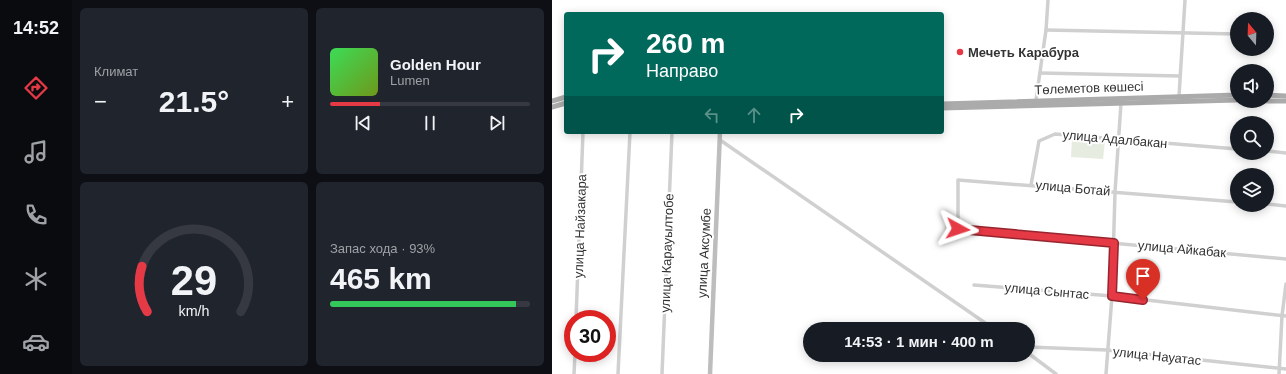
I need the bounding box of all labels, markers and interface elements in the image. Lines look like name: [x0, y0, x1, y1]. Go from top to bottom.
north arrow: [1230, 12, 1274, 56]
map controls: [1230, 12, 1274, 212]
text: 14:52: [13, 18, 59, 38]
icon: right: [580, 28, 632, 80]
text: 260 m: [646, 28, 725, 59]
place label: Мечеть Карабура: [968, 45, 1080, 60]
marker: Мечеть Карабура: [955, 47, 965, 57]
text: Golden Hour: [390, 56, 481, 73]
text: Направо: [646, 61, 718, 81]
text: Климат: [94, 64, 138, 79]
button: sound: [1230, 64, 1274, 108]
text: Lumen: [390, 73, 430, 88]
icon: directions: [22, 74, 50, 102]
street label: Төлеметов көшесі: [1034, 79, 1144, 97]
text: 21.5°: [159, 85, 229, 118]
text: −: [94, 89, 107, 114]
text: +: [281, 89, 294, 114]
icon: left: [701, 104, 723, 126]
icon: ahead: [743, 104, 765, 126]
icon: right: [785, 104, 807, 126]
icon: previous: [352, 112, 374, 134]
icon: pause: [419, 112, 441, 134]
icon: next: [486, 112, 508, 134]
button: search: [1230, 116, 1274, 160]
street label: улица Адалбакан: [1062, 127, 1168, 151]
icon: music: [22, 138, 50, 166]
button: layers: [1230, 168, 1274, 212]
street label: улица Найзакара: [571, 173, 589, 278]
street label: улица Ботай: [1035, 177, 1111, 199]
street label: улица Карауылтобе: [657, 193, 677, 313]
icon: phone: [22, 201, 50, 229]
street label: улица Аксумбе: [694, 208, 714, 298]
position arrow: [937, 208, 979, 250]
street label: улица Айкабак: [1137, 238, 1227, 260]
text: Запас хода · 93%: [330, 241, 435, 256]
text: 29: [171, 257, 217, 304]
pin: [1126, 259, 1160, 300]
text: 465 km: [330, 262, 432, 295]
icon: climate: [22, 265, 50, 293]
icon: arrive: [1132, 265, 1154, 287]
street label: улица Сынтас: [1004, 280, 1090, 302]
text: km/h: [179, 303, 210, 319]
speed limit sign: 30: [564, 310, 616, 362]
icon: car: [22, 328, 50, 356]
text: 14:53 · 1 мин · 400 m: [844, 333, 994, 350]
street label: улица Науатас: [1112, 344, 1202, 368]

